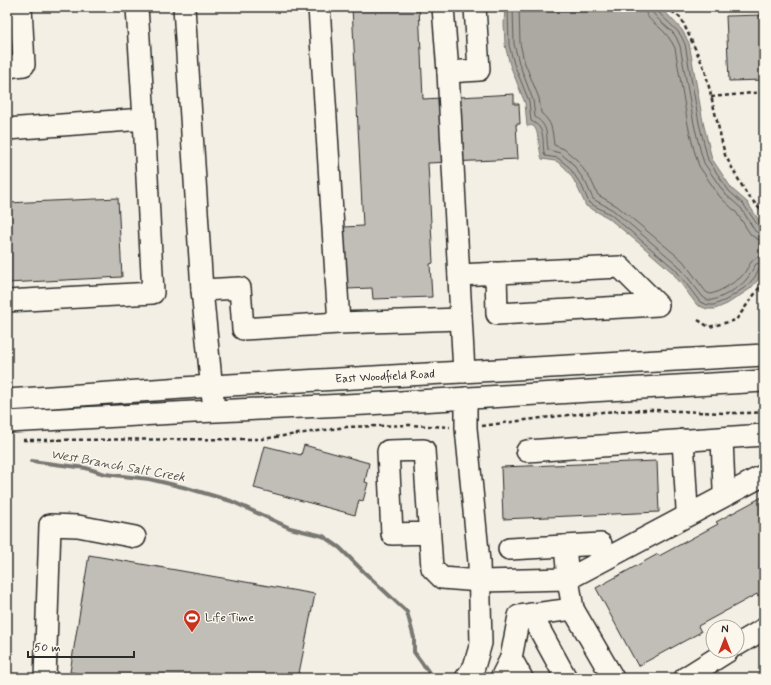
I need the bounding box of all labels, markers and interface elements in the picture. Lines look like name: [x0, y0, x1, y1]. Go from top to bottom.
street label: East Woodfield Road: [335, 366, 435, 388]
water label: West Branch Salt Creek: [49, 446, 187, 486]
sports icon: Life Time: [182, 608, 202, 633]
place label: Life Time: [205, 610, 254, 626]
north arrow: [705, 619, 745, 659]
text: N: [721, 623, 729, 637]
scale bar: [28, 633, 134, 659]
text: 50 m: [34, 640, 61, 656]

